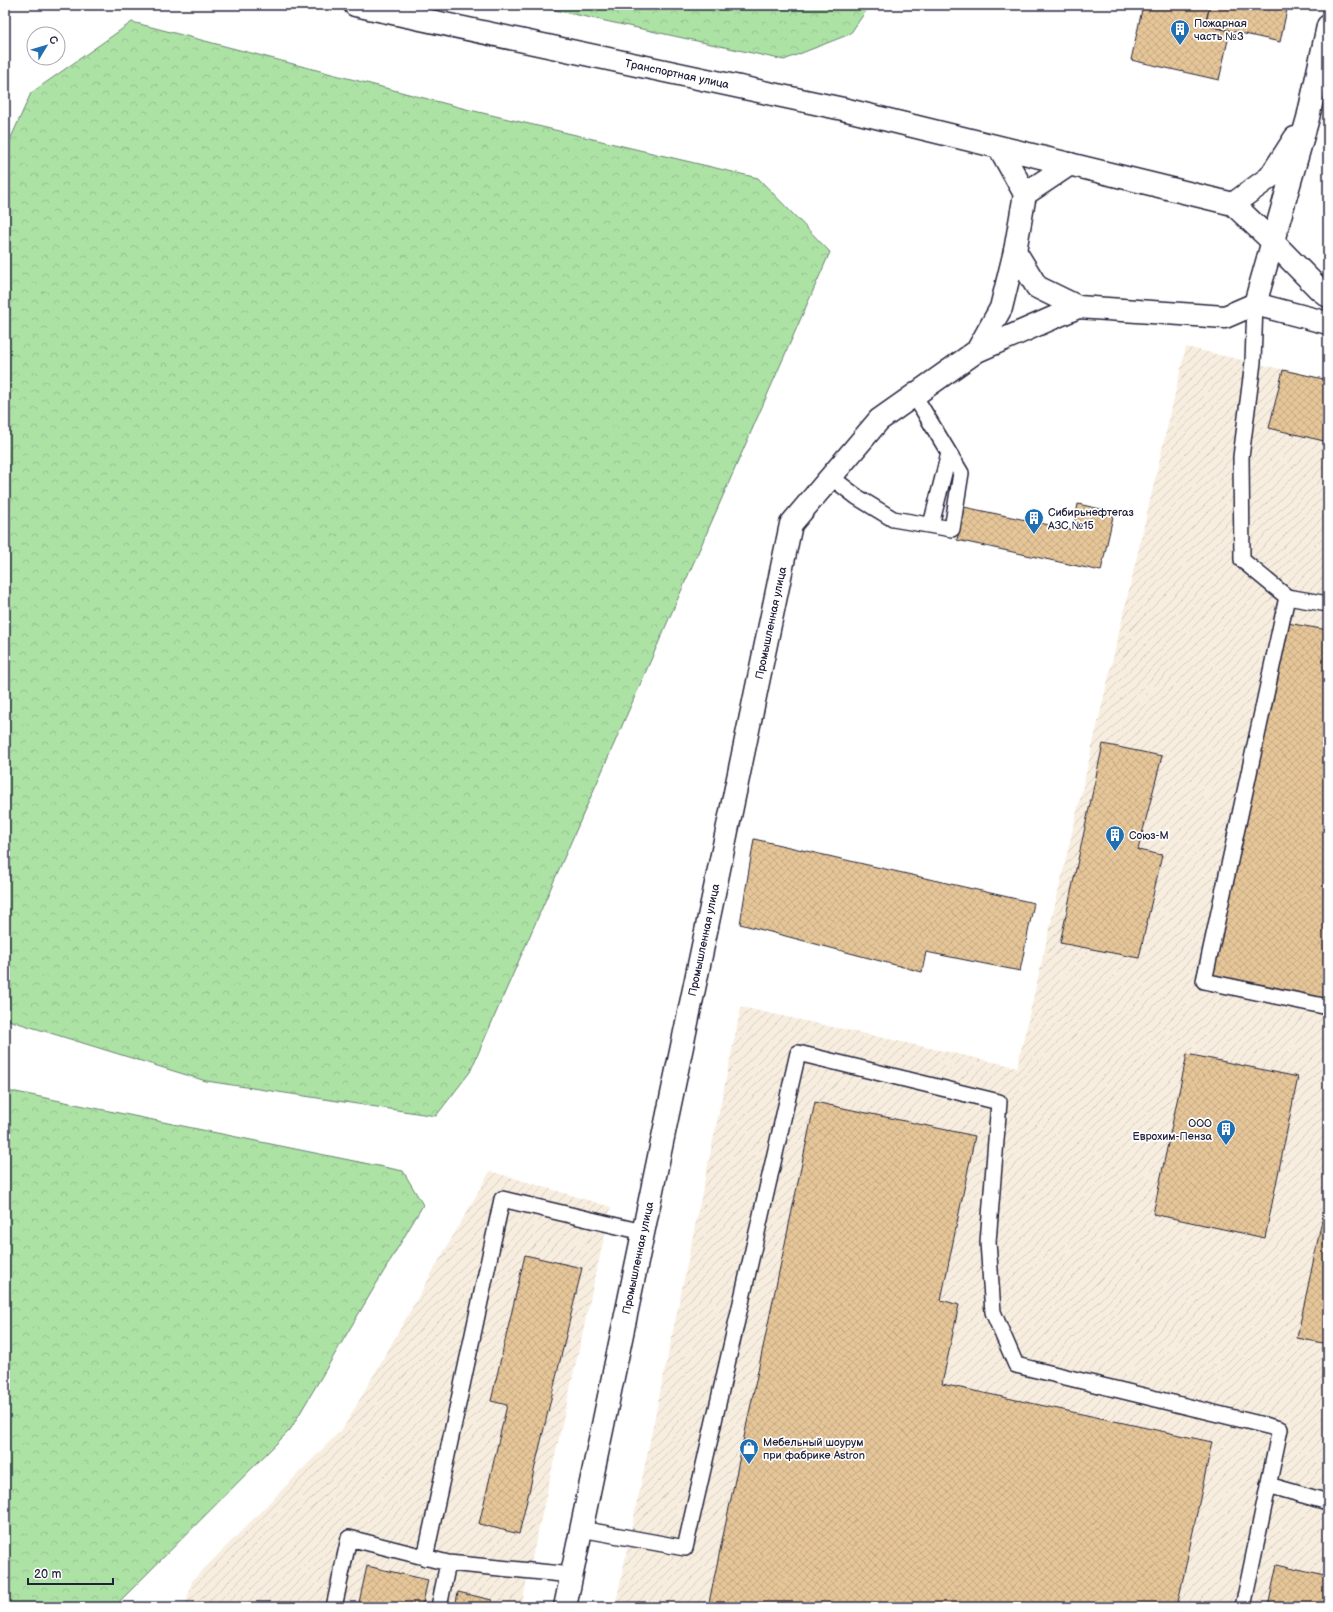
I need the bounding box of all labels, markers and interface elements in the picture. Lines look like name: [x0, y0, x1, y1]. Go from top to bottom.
place label: Пожарная часть №3: [1194, 17, 1247, 43]
building icon: Пожарная часть №3: [1169, 18, 1191, 46]
north arrow: [26, 26, 66, 66]
text: С: [46, 33, 61, 47]
street label: Транспортная улица: [624, 57, 731, 91]
place label: Сибирьнефтегаз АЗС №15: [1047, 506, 1134, 532]
building icon: Сибирьнефтегаз АЗС №15: [1023, 507, 1045, 535]
street label: Промышленная улица: [753, 565, 789, 680]
building icon: Союз-М: [1104, 824, 1126, 852]
place label: Союз-М: [1129, 829, 1169, 842]
street label: Промышленная улица: [686, 882, 722, 997]
place label: ООО Еврохим-Пенза: [1133, 1117, 1212, 1143]
building icon: ООО Еврохим-Пенза: [1215, 1118, 1237, 1146]
street label: Промышленная улица: [620, 1200, 656, 1315]
place label: Мебельный шоурум при фабрике Astron: [763, 1436, 865, 1462]
shop icon: Мебельный шоурум при фабрике Astron: [738, 1437, 760, 1465]
scale bar: [28, 1560, 113, 1586]
text: 20 m: [34, 1567, 61, 1582]

